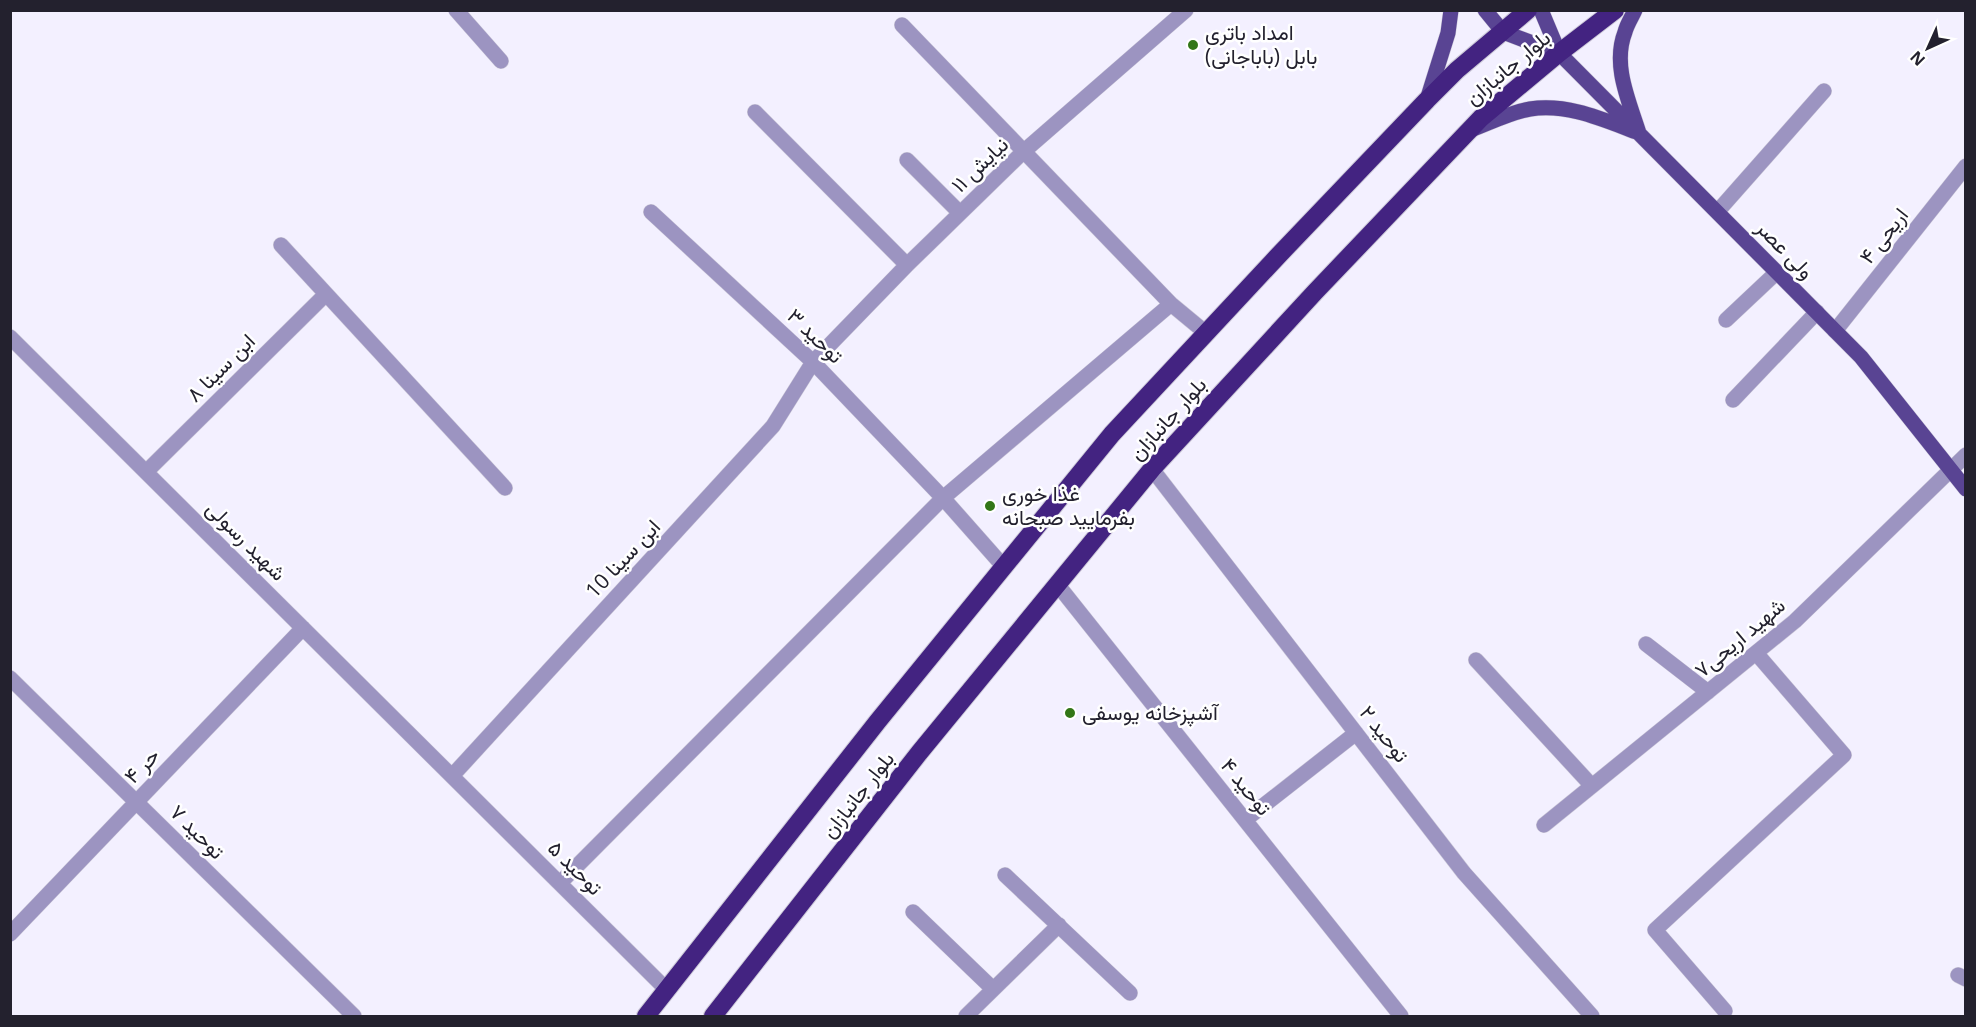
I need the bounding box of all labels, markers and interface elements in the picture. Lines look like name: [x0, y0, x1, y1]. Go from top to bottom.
place label: امداد باتری بابل (باباجانی): [1205, 18, 1317, 70]
north arrow: [1898, 18, 1958, 78]
street label: بلوار جانبازان: [1459, 23, 1556, 111]
marker: امداد باتری بابل (باباجانی): [1186, 38, 1200, 52]
text: N: [1905, 46, 1930, 71]
street label: نیایش ۱۱: [945, 130, 1014, 198]
street label: اریحی ۴: [1852, 202, 1914, 269]
street label: ولی عصر: [1750, 213, 1821, 285]
street label: توحید ۳: [782, 302, 850, 369]
street label: ابن سینا ۸: [180, 327, 261, 408]
street label: بلوار جانبازان: [1122, 371, 1212, 466]
place label: غذا خوری بفرمایید صبحانه: [1002, 479, 1135, 531]
street label: شهید رسولی: [201, 494, 293, 586]
marker: غذا خوری بفرمایید صبحانه: [983, 499, 997, 513]
street label: ابن سینا 10: [579, 513, 666, 604]
street label: شهید اریحی۷: [1688, 591, 1791, 683]
place label: آشپزخانه یوسفی: [1082, 698, 1220, 727]
street label: توحید ۲: [1354, 699, 1416, 768]
marker: آشپزخانه یوسفی: [1063, 706, 1077, 720]
street label: حر ۴: [117, 741, 165, 789]
street label: بلوار جانبازان: [815, 745, 900, 844]
street label: توحید ۴: [1215, 752, 1278, 821]
street label: توحید ۷: [164, 798, 231, 865]
street label: توحید ۵: [542, 834, 609, 901]

